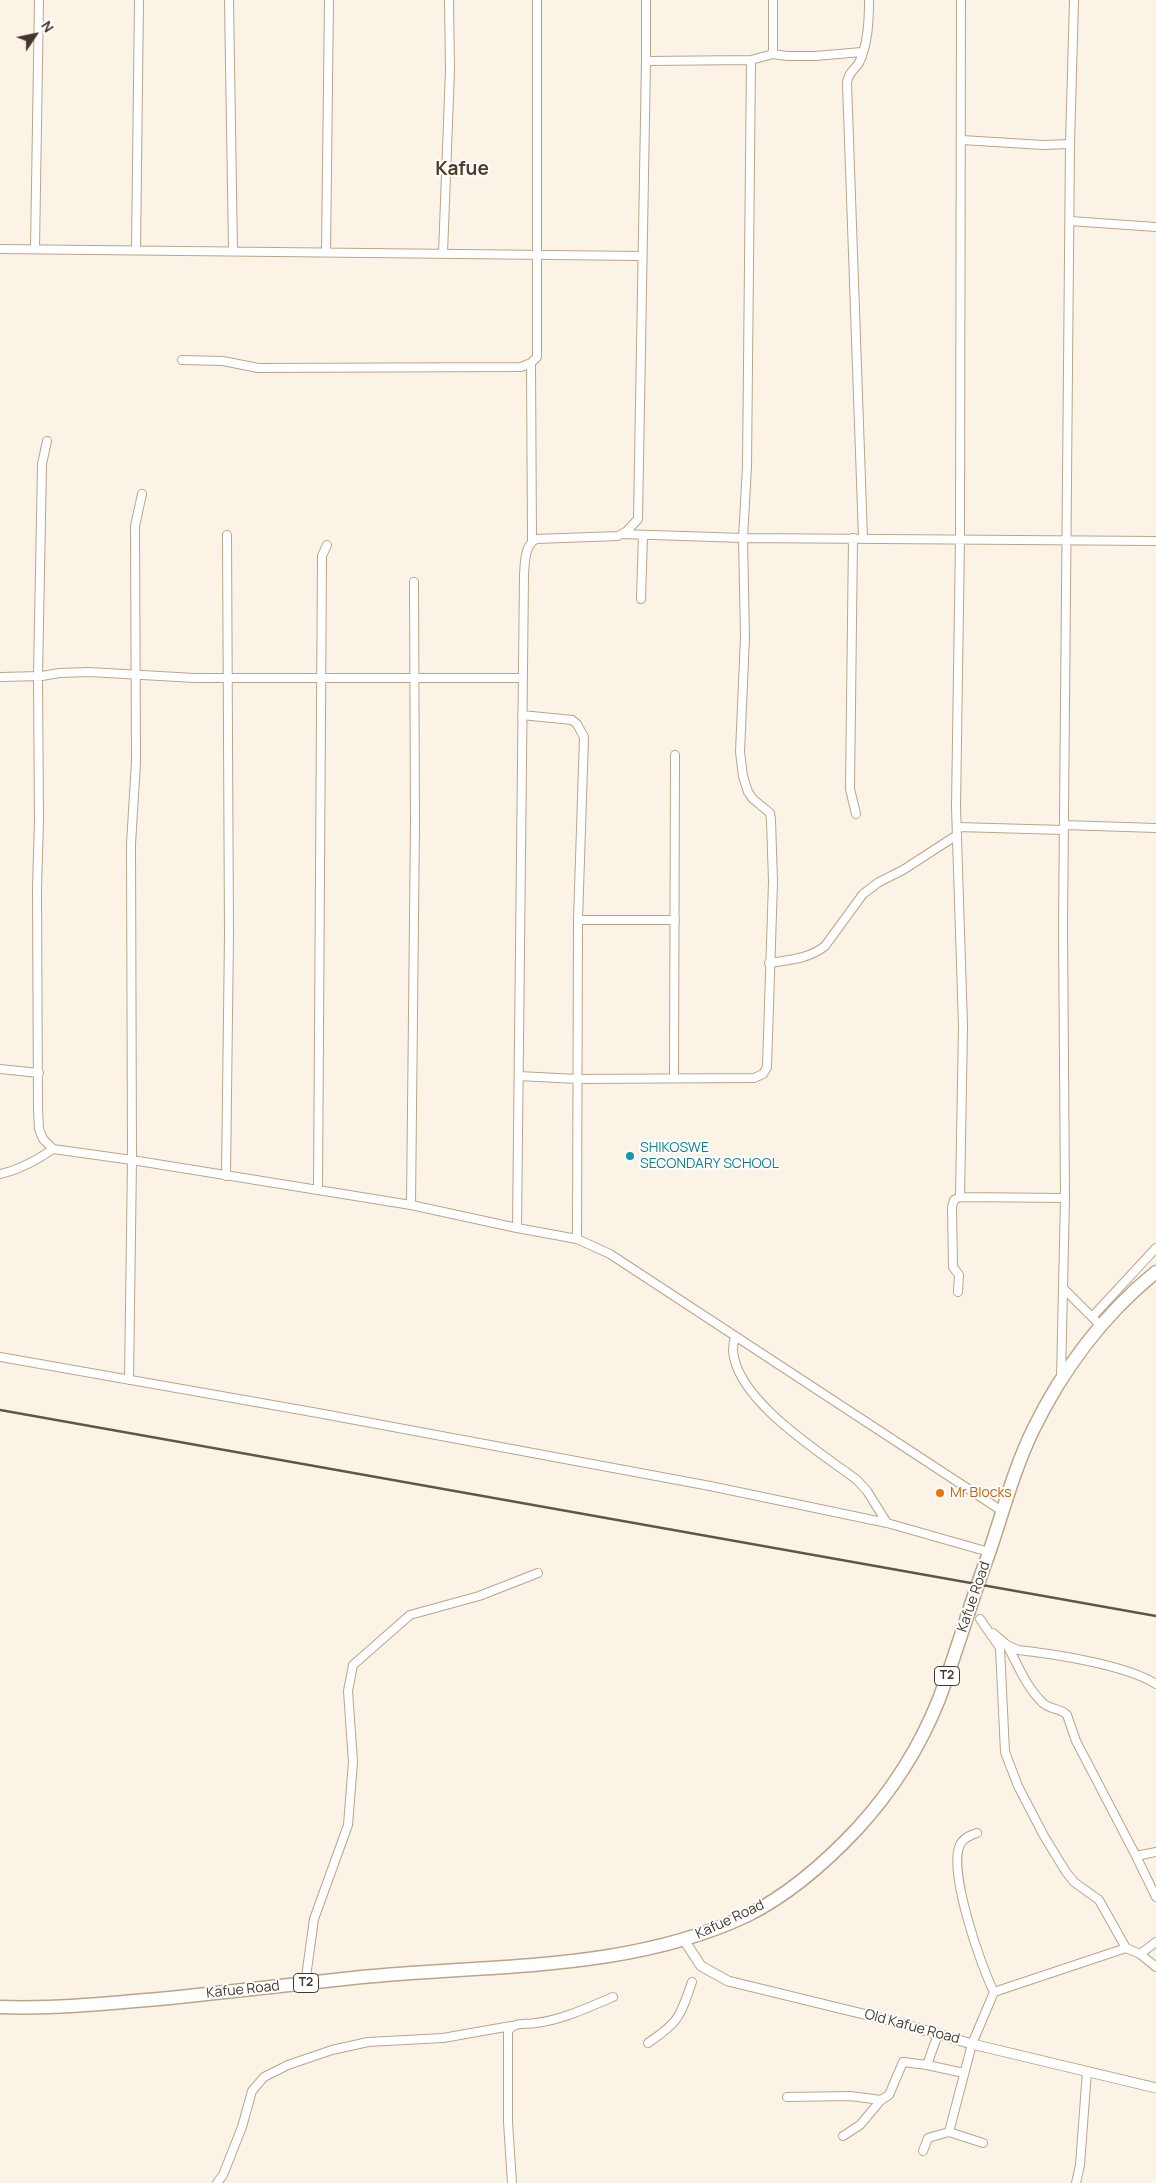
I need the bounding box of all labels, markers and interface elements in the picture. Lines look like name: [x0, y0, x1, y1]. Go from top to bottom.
north arrow: [10, 10, 60, 60]
text: N: [37, 17, 59, 36]
district label: Kafue: [435, 159, 489, 181]
place label: SHIKOSWE SECONDARY SCHOOL: [640, 1140, 779, 1172]
marker: SHIKOSWE SECONDARY SCHOOL: [624, 1150, 636, 1162]
place label: Mr Blocks: [950, 1485, 1012, 1501]
marker: Mr Blocks: [934, 1487, 946, 1499]
street label: Kafue Road: [954, 1560, 994, 1634]
road number: T2: [934, 1666, 960, 1685]
street label: Kafue Road: [693, 1897, 767, 1943]
road number: T2: [294, 1974, 318, 1992]
street label: Kafue Road: [206, 1978, 280, 2002]
street label: Old Kafue Road: [862, 2006, 962, 2048]

